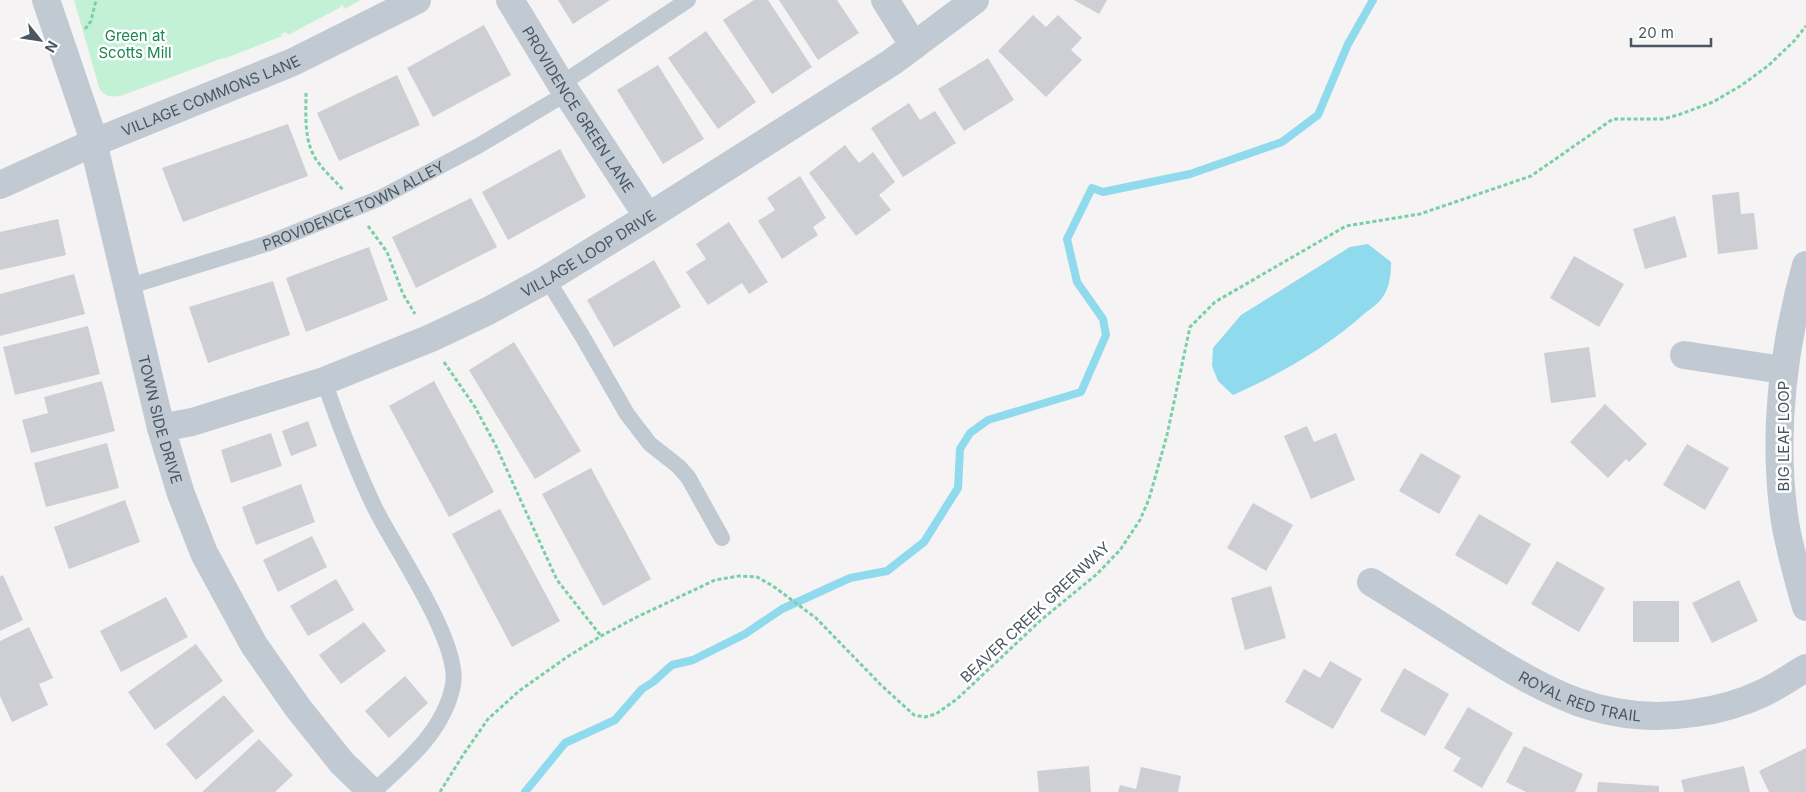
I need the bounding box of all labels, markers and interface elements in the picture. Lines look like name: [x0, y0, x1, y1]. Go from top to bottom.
north arrow: [15, 15, 65, 65]
scale bar: [1631, 15, 1711, 47]
street label: PROVIDENCE GREEN LANE: [519, 23, 639, 196]
text: 20 m: [1638, 23, 1674, 42]
park label: Green at Scotts Mill: [98, 26, 172, 62]
text: N: [42, 38, 62, 56]
street label: VILLAGE COMMONS LANE: [119, 51, 303, 140]
street label: PROVIDENCE TOWN ALLEY: [260, 156, 447, 254]
street label: VILLAGE LOOP DRIVE: [517, 205, 659, 301]
street label: TOWN SIDE DRIVE: [134, 353, 187, 486]
street label: BIG LEAF LOOP: [1774, 381, 1793, 491]
street label: BEAVER CREEK GREENWAY: [956, 538, 1114, 686]
street label: ROYAL RED TRAIL: [1516, 666, 1642, 725]

